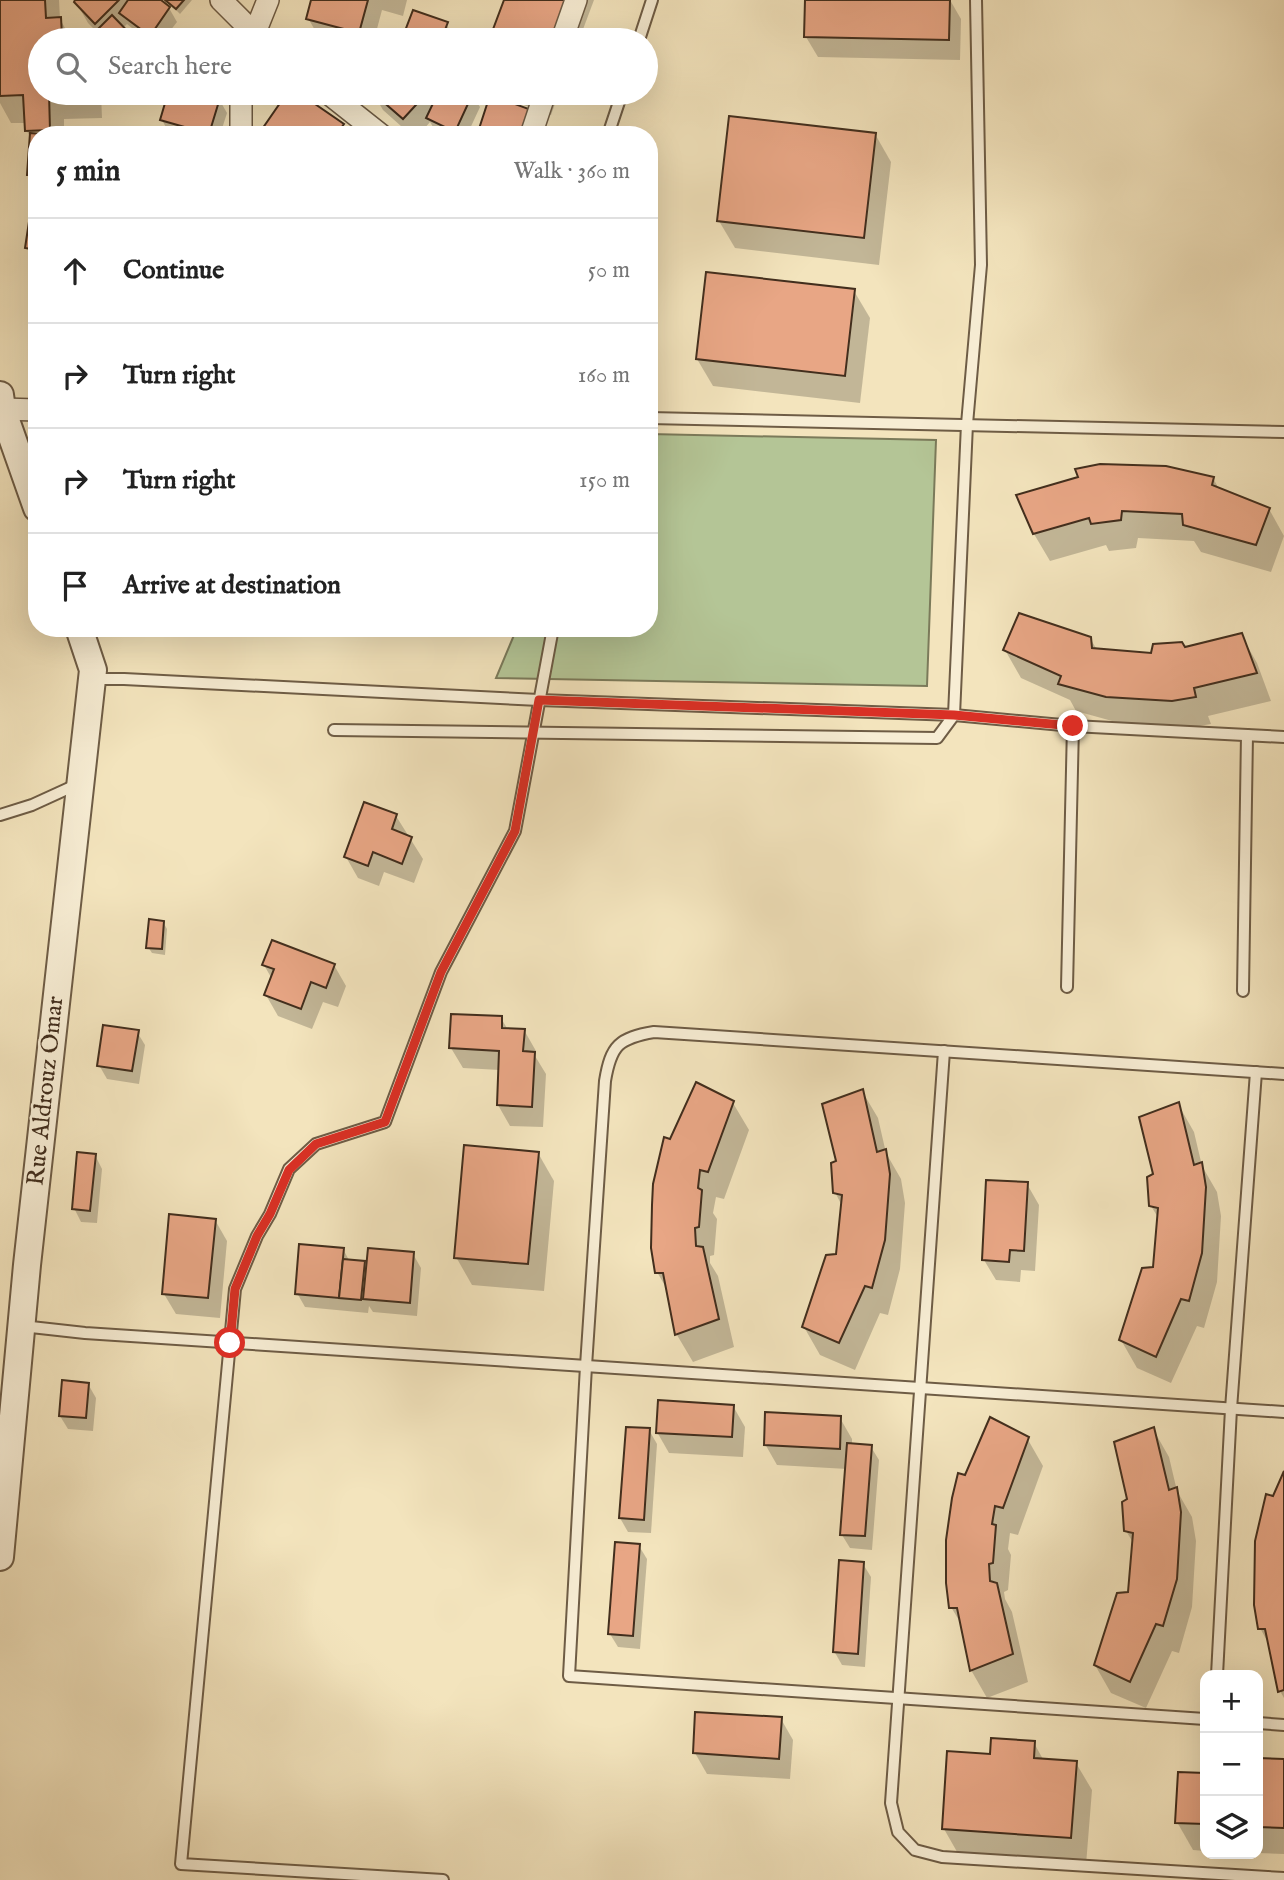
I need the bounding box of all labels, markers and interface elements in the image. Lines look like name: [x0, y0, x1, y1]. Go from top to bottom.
search box: [28, 28, 658, 105]
icon: search: [52, 48, 90, 86]
text: Search here: [108, 50, 232, 83]
text: 5 min: [56, 153, 121, 191]
text: Walk · 360 m: [513, 157, 630, 186]
icon: ahead: [56, 252, 94, 290]
text: Continue: [123, 254, 224, 287]
text: 50 m: [588, 256, 630, 285]
icon: right: [56, 357, 94, 395]
text: Turn right: [123, 359, 236, 392]
text: 160 m: [578, 361, 630, 390]
icon: right: [56, 462, 94, 500]
text: Turn right: [123, 464, 236, 497]
text: 150 m: [579, 466, 630, 495]
icon: arrive: [56, 567, 94, 605]
text: Arrive at destination: [123, 569, 341, 602]
route end: [1057, 710, 1088, 741]
street label: Rue Aldrouz Omar: [21, 995, 71, 1187]
route start: [214, 1327, 245, 1358]
map controls: [1200, 1670, 1263, 1859]
button: +: [1200, 1670, 1263, 1733]
button: −: [1200, 1733, 1263, 1796]
button: layers: [1200, 1796, 1263, 1859]

